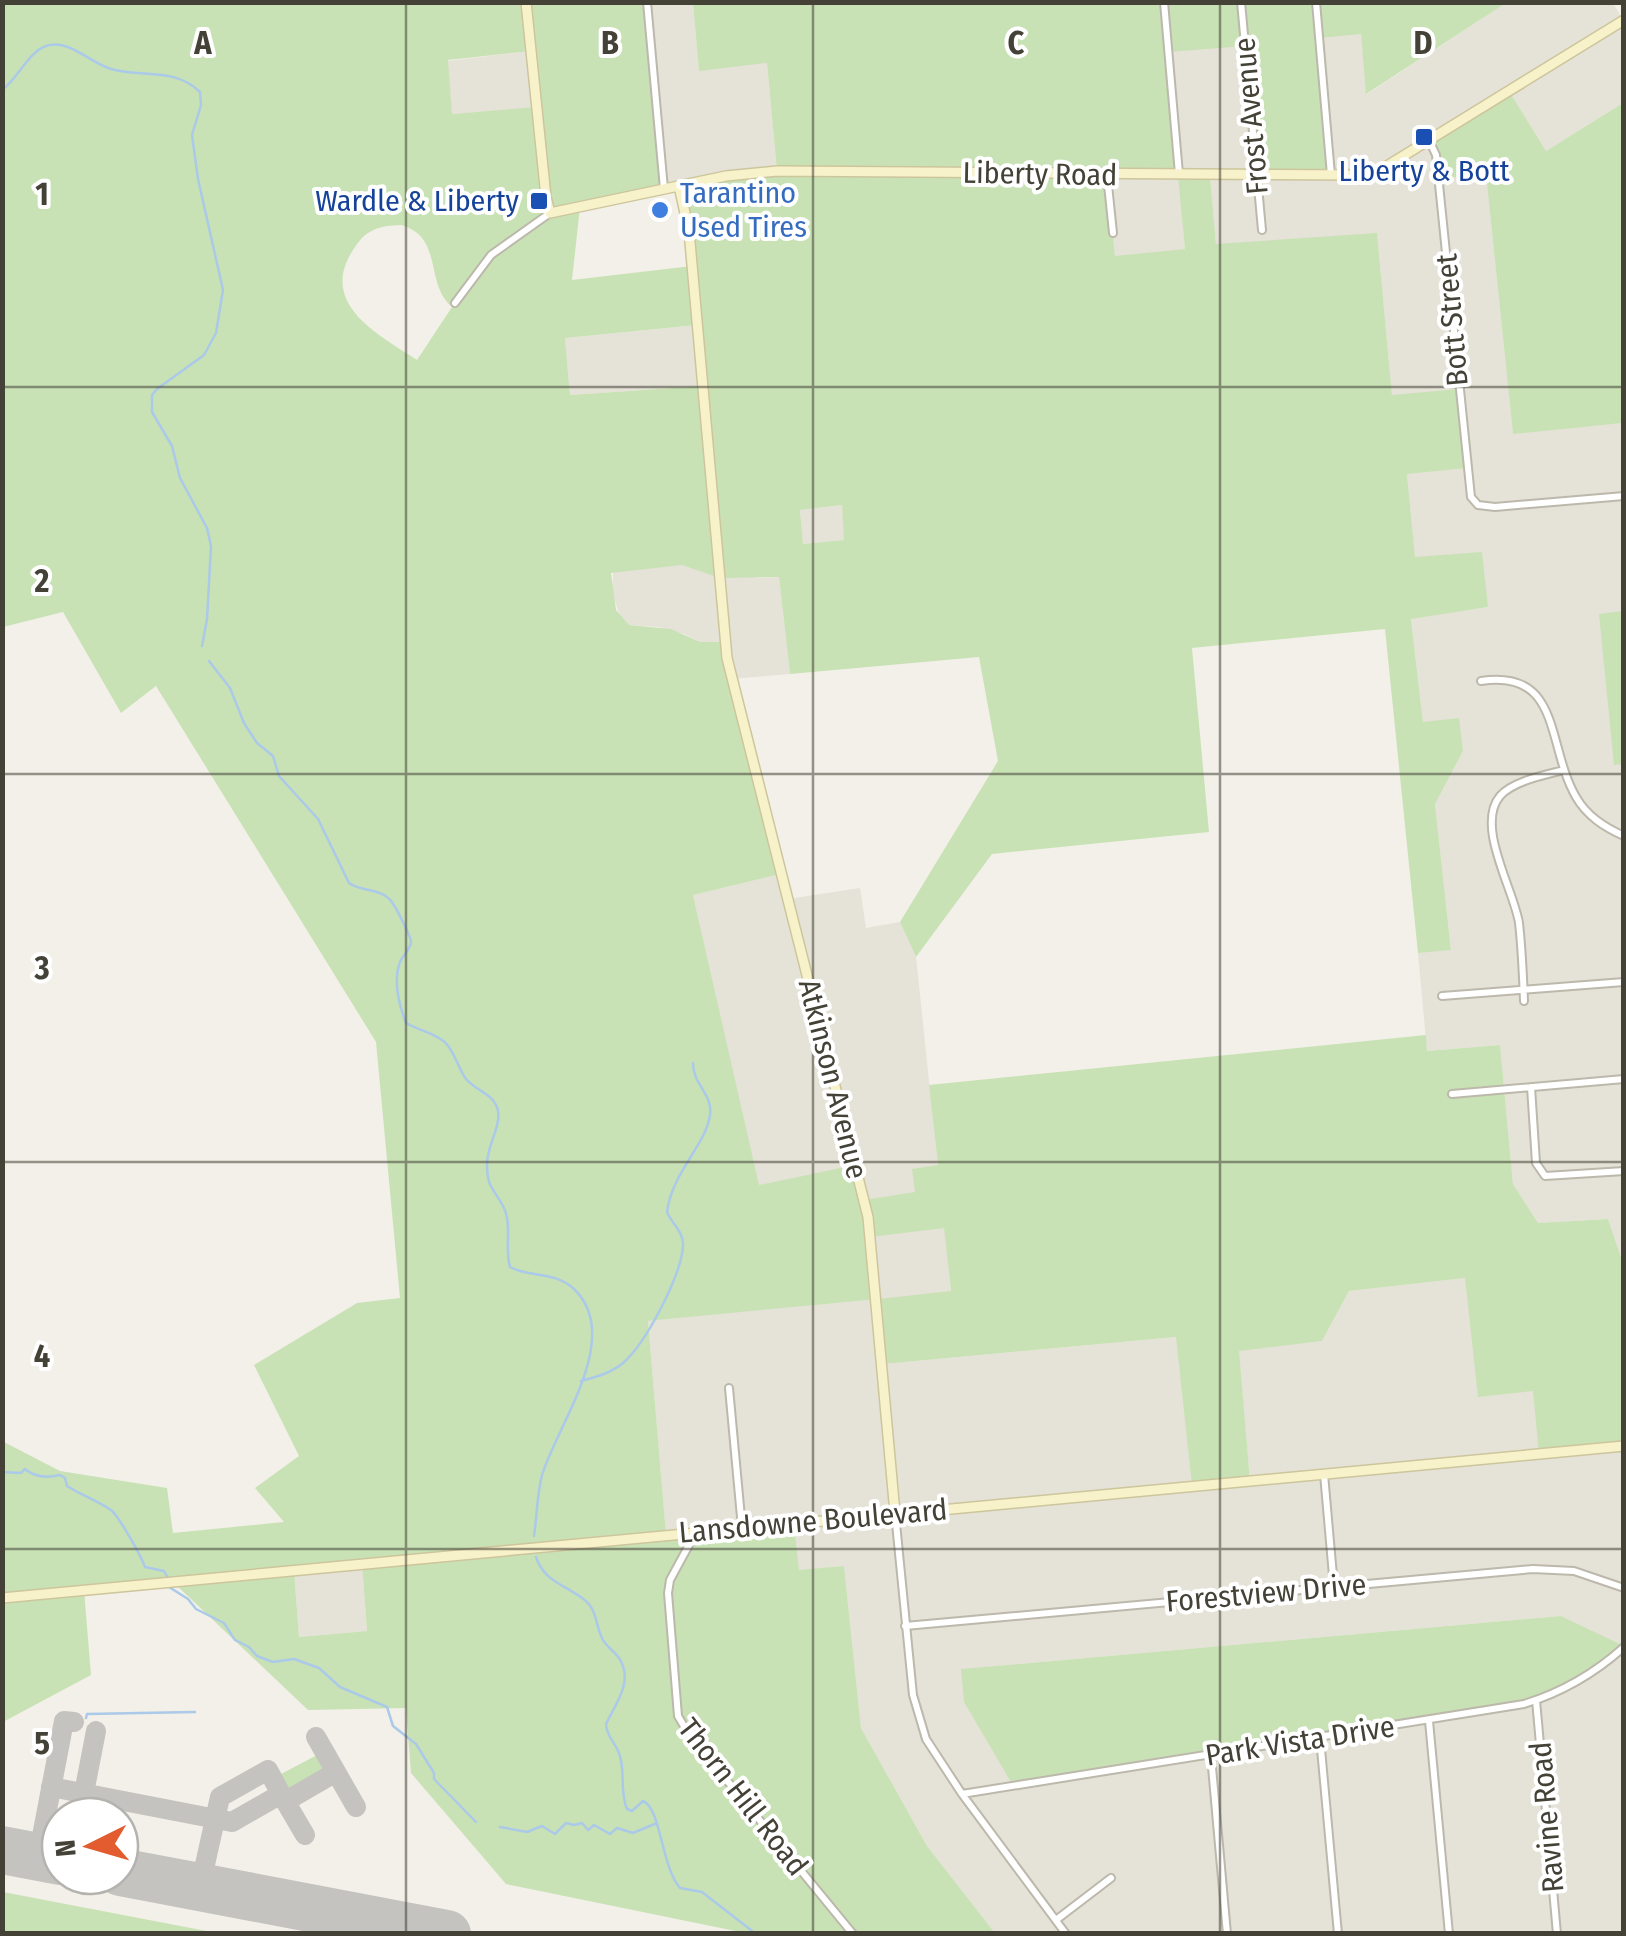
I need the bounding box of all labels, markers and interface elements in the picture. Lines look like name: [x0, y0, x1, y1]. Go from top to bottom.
text: A: [193, 24, 212, 62]
text: B: [601, 24, 619, 62]
text: C: [1008, 24, 1025, 62]
text: D: [1413, 24, 1433, 62]
street label: Frost Avenue: [1226, 36, 1276, 196]
marker: Liberty & Bott: [1413, 126, 1435, 148]
place label: Liberty & Bott: [1338, 153, 1510, 189]
street label: Liberty Road: [962, 155, 1118, 193]
text: 1: [35, 175, 49, 213]
place label: Tarantino Used Tires: [680, 175, 807, 245]
place label: Wardle & Liberty: [315, 183, 520, 219]
marker: Wardle & Liberty: [528, 190, 550, 212]
marker: Tarantino Used Tires: [649, 199, 671, 221]
street label: Bott Street: [1428, 252, 1476, 388]
text: 2: [34, 562, 50, 600]
text: 3: [33, 949, 50, 987]
street label: Atkinson Avenue: [791, 975, 875, 1183]
text: 4: [34, 1337, 50, 1375]
street label: Lansdowne Boulevard: [677, 1491, 949, 1551]
street label: Forestview Drive: [1164, 1566, 1368, 1620]
street label: Park Vista Drive: [1203, 1708, 1397, 1774]
street label: Thorn Hill Road: [670, 1711, 816, 1883]
text: 5: [34, 1724, 50, 1762]
street label: Ravine Road: [1522, 1740, 1572, 1894]
north arrow: [40, 1796, 140, 1896]
text: N: [48, 1838, 83, 1858]

